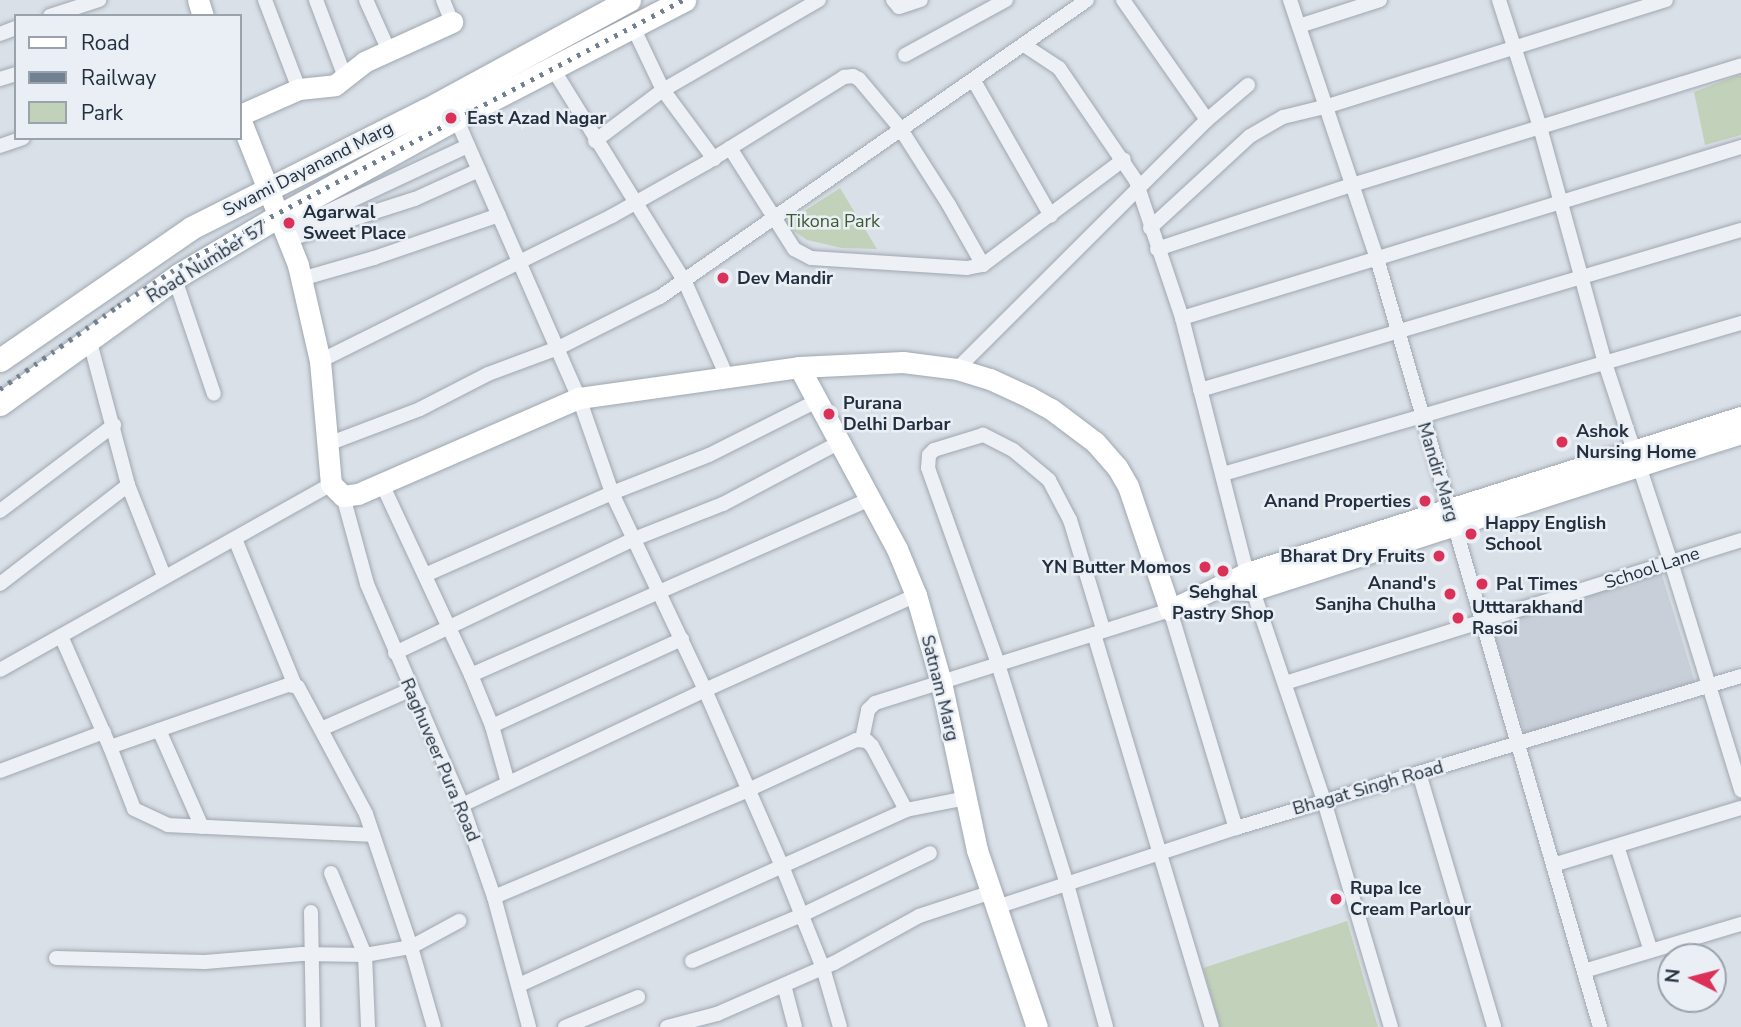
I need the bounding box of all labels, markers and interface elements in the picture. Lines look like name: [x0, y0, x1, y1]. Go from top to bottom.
legend: [14, 14, 242, 140]
text: Road: [81, 29, 130, 57]
text: Railway: [81, 64, 156, 92]
text: Park: [81, 99, 123, 127]
place label: East Azad Nagar: [467, 107, 606, 129]
marker: East Azad Nagar: [441, 108, 461, 128]
street label: Swami Dayanand Marg: [219, 117, 397, 221]
place label: Agarwal Sweet Place: [303, 202, 406, 244]
park label: Tikona Park: [786, 210, 880, 232]
marker: Agarwal Sweet Place: [281, 215, 297, 231]
street label: Road Number 57: [143, 216, 271, 308]
place label: Dev Mandir: [737, 267, 833, 289]
marker: Dev Mandir: [715, 270, 731, 286]
place label: Purana Delhi Darbar: [843, 393, 951, 436]
marker: Purana Delhi Darbar: [821, 406, 837, 422]
street label: Mandir Marg: [1413, 420, 1463, 524]
place label: Ashok Nursing Home: [1576, 421, 1696, 464]
marker: Ashok Nursing Home: [1554, 434, 1570, 450]
place label: Anand Properties: [1264, 490, 1411, 512]
marker: Anand Properties: [1417, 493, 1433, 509]
place label: Happy English School: [1485, 513, 1606, 556]
marker: Happy English School: [1463, 526, 1479, 542]
street label: School Lane: [1602, 542, 1702, 594]
place label: Bharat Dry Fruits: [1280, 545, 1425, 567]
marker: Bharat Dry Fruits: [1431, 548, 1447, 564]
place label: YN Butter Momos: [1042, 556, 1191, 578]
marker: YN Butter Momos: [1197, 559, 1213, 575]
marker: Sehghal Pastry Shop: [1215, 563, 1231, 579]
place label: Anand's Sanjha Chulha: [1315, 573, 1436, 616]
place label: Pal Times: [1496, 573, 1578, 595]
marker: Pal Times: [1474, 576, 1490, 592]
place label: Sehghal Pastry Shop: [1172, 582, 1274, 624]
marker: Anand's Sanjha Chulha: [1442, 586, 1458, 602]
place label: Utttarakhand Rasoi: [1472, 597, 1583, 640]
marker: Utttarakhand Rasoi: [1450, 610, 1466, 626]
street label: Satnam Marg: [916, 633, 964, 743]
street label: Raghuveer Pura Road: [396, 675, 484, 845]
street label: Bhagat Singh Road: [1290, 756, 1446, 820]
place label: Rupa Ice Cream Parlour: [1350, 878, 1471, 920]
marker: Rupa Ice Cream Parlour: [1328, 891, 1344, 907]
north arrow: [1657, 943, 1727, 1013]
text: N: [1659, 968, 1687, 984]

